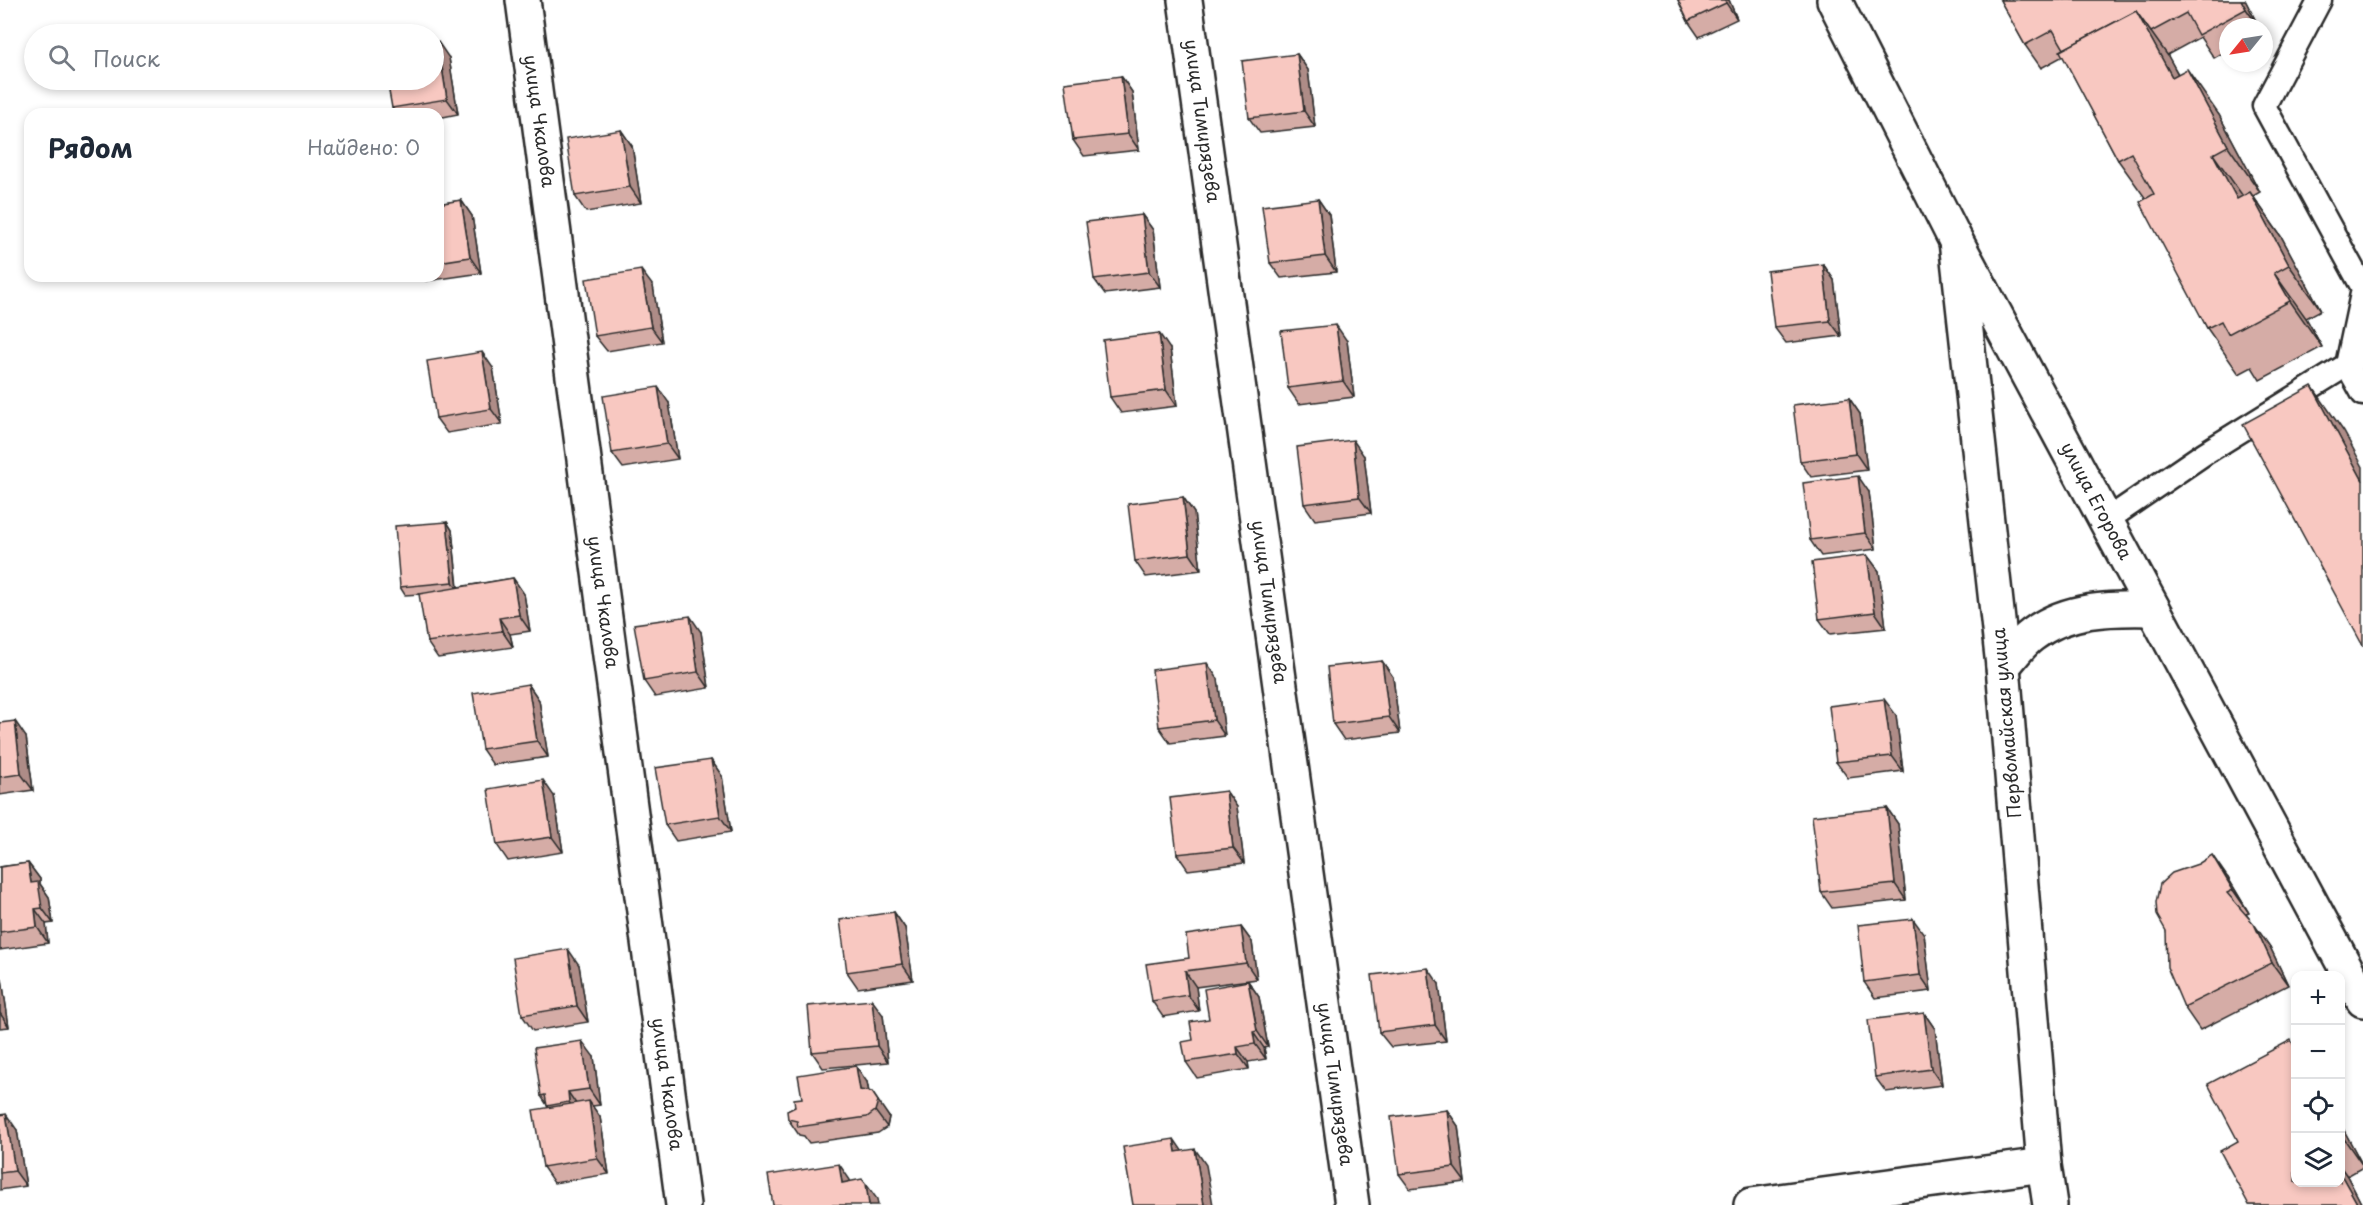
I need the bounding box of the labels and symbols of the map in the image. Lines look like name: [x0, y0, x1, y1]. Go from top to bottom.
north arrow: [2219, 18, 2273, 72]
street label: улица Тимирязева: [1179, 37, 1228, 205]
street label: улица Чкалова: [518, 53, 563, 190]
street label: улица Егорова: [2055, 437, 2140, 565]
street label: улица Тимирязева: [1246, 518, 1295, 686]
street label: улица Чкалова: [582, 534, 627, 671]
street label: Первомайская улица: [1984, 626, 2027, 819]
street label: улица Тимирязева: [1312, 1000, 1361, 1168]
street label: улица Чкалова: [646, 1016, 691, 1153]

